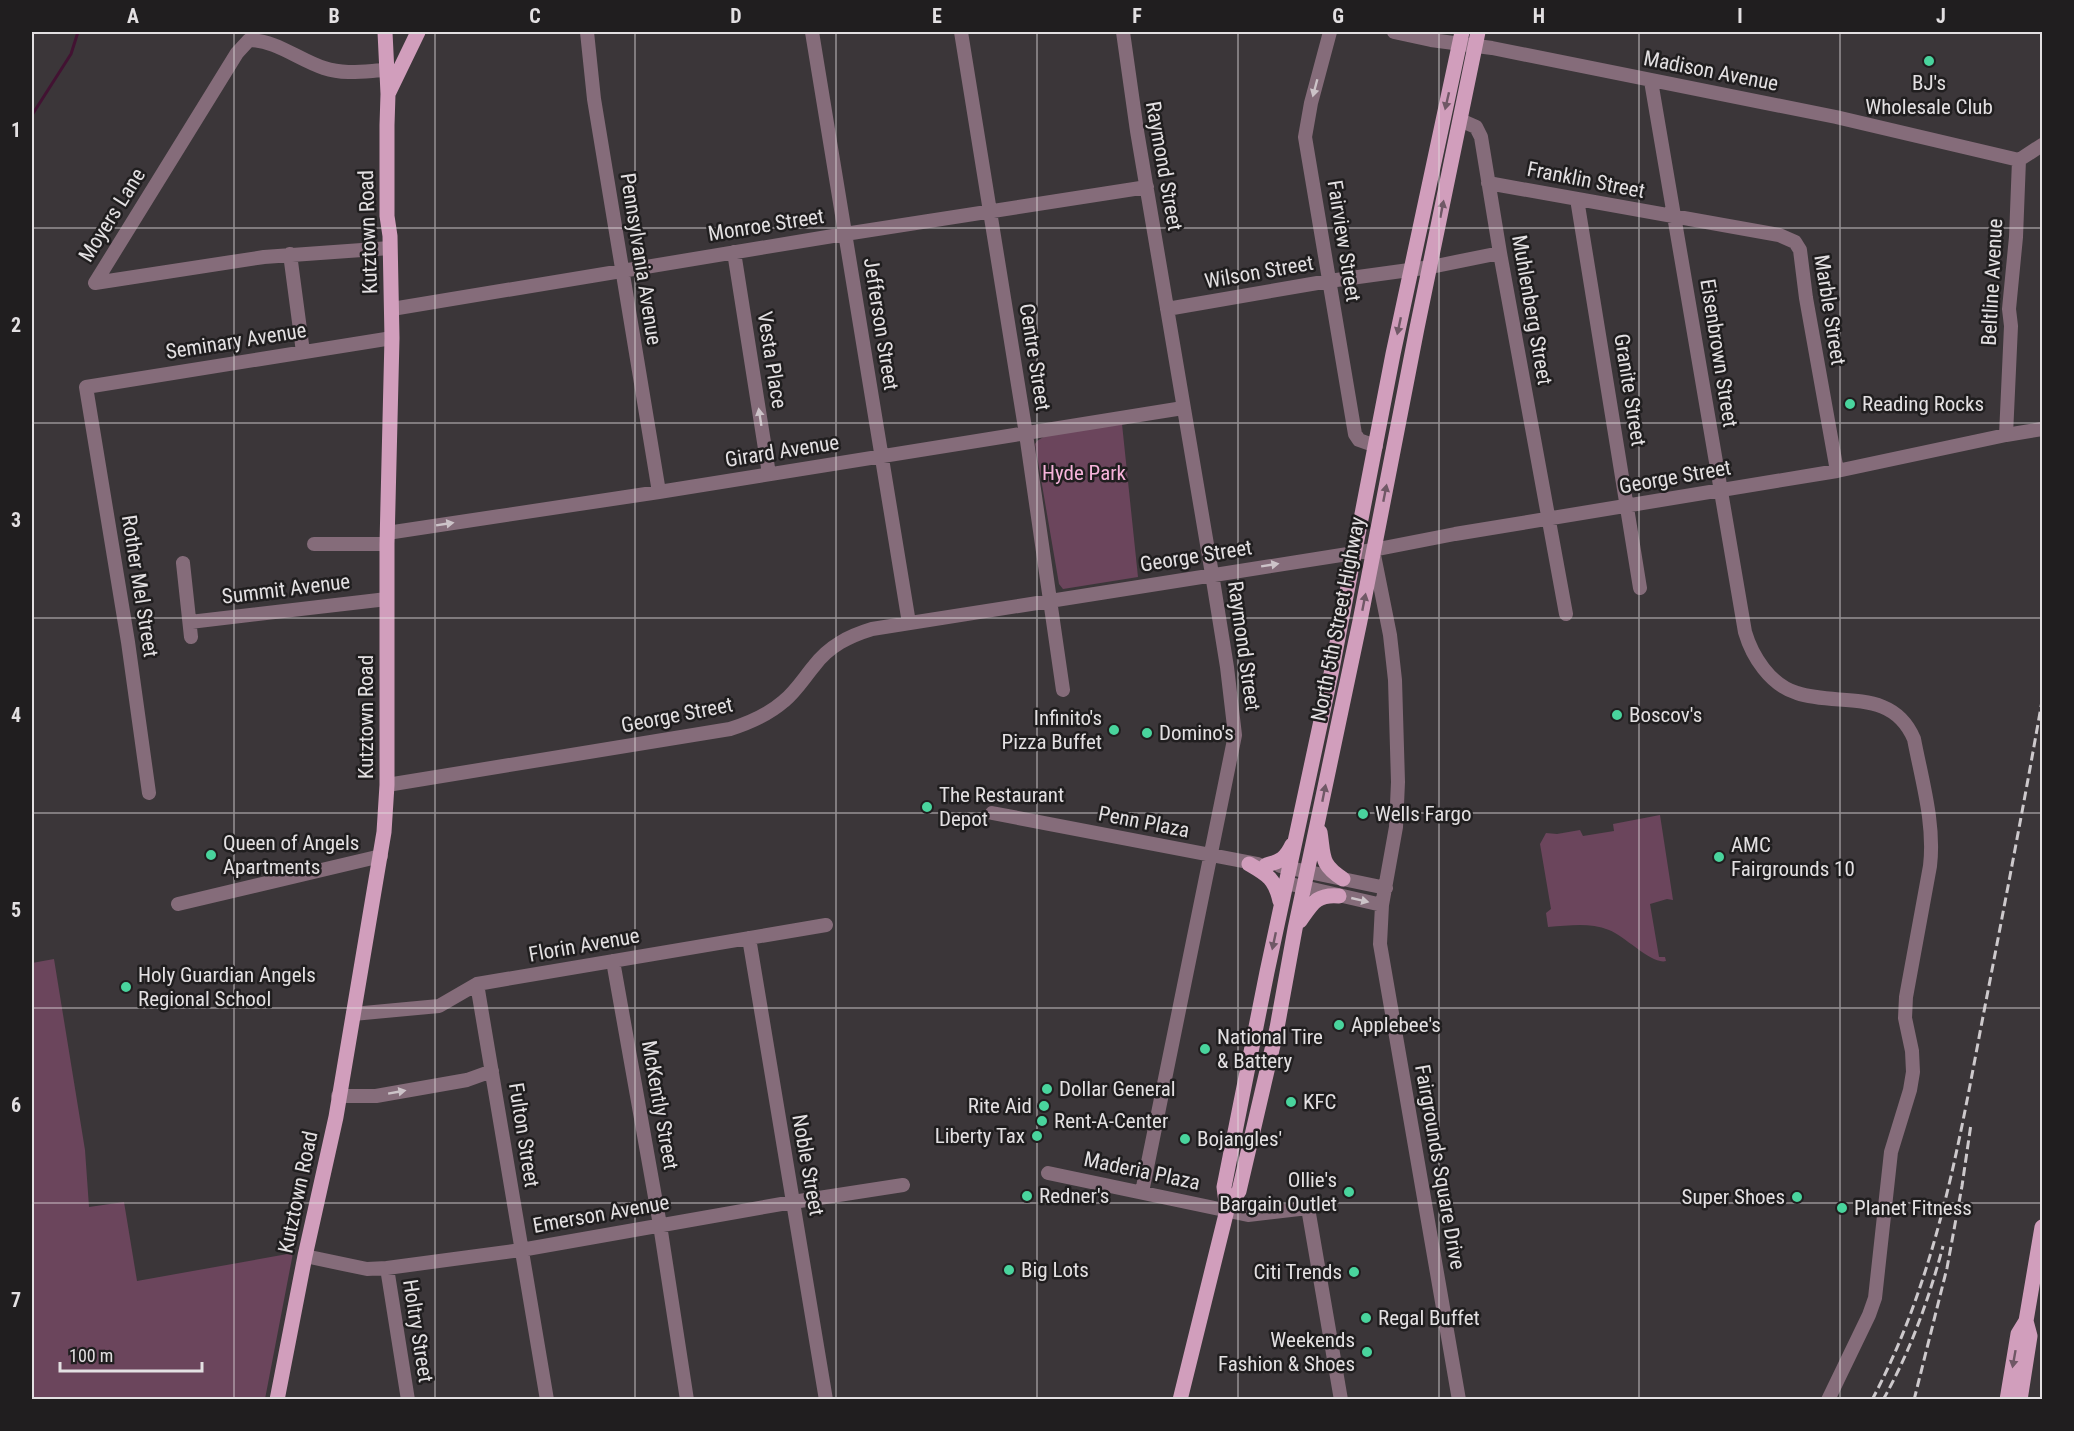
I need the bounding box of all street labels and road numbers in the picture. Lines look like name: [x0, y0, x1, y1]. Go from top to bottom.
street label: Madison Avenue: [1642, 46, 1781, 96]
street label: Raymond Street: [1141, 100, 1187, 232]
street label: Franklin Street: [1525, 157, 1647, 203]
street label: Moyers Lane: [74, 164, 150, 266]
street label: Kutztown Road: [354, 170, 382, 294]
street label: Pennsylvania Avenue: [616, 171, 666, 347]
street label: Fairview Street: [1323, 179, 1365, 303]
street label: Monroe Street: [706, 204, 826, 246]
street label: Beltline Avenue: [1977, 218, 2007, 346]
street label: Muhlenberg Street: [1507, 233, 1557, 387]
street label: Wilson Street: [1203, 251, 1315, 293]
street label: Marble Street: [1809, 253, 1851, 367]
street label: Jefferson Street: [859, 256, 903, 392]
street label: Eisenbrown Street: [1695, 277, 1743, 429]
street label: Centre Street: [1015, 302, 1055, 412]
street label: Vesta Place: [752, 310, 792, 410]
street label: Seminary Avenue: [164, 318, 308, 364]
street label: Granite Street: [1609, 332, 1651, 448]
street label: Girard Avenue: [723, 430, 841, 472]
street label: George Street: [1617, 455, 1733, 499]
street label: Rother Mel Street: [117, 513, 163, 659]
street label: North 5th Street Highway: [1306, 514, 1370, 723]
street label: George Street: [1138, 535, 1254, 577]
street label: Summit Avenue: [221, 569, 352, 609]
street label: Raymond Street: [1223, 580, 1265, 712]
street label: Kutztown Road: [354, 655, 378, 779]
street label: George Street: [619, 692, 735, 738]
street label: Penn Plaza: [1096, 801, 1192, 843]
street label: Florin Avenue: [527, 923, 641, 967]
street label: McKently Street: [637, 1039, 683, 1171]
street label: Fairgrounds Square Drive: [1410, 1063, 1470, 1271]
street label: Fulton Street: [504, 1081, 544, 1189]
street label: Noble Street: [787, 1112, 829, 1218]
street label: Kutztown Road: [273, 1129, 323, 1255]
street label: Maderia Plaza: [1082, 1147, 1202, 1195]
street label: Emerson Avenue: [531, 1190, 671, 1238]
street label: Holtry Street: [398, 1278, 438, 1384]

